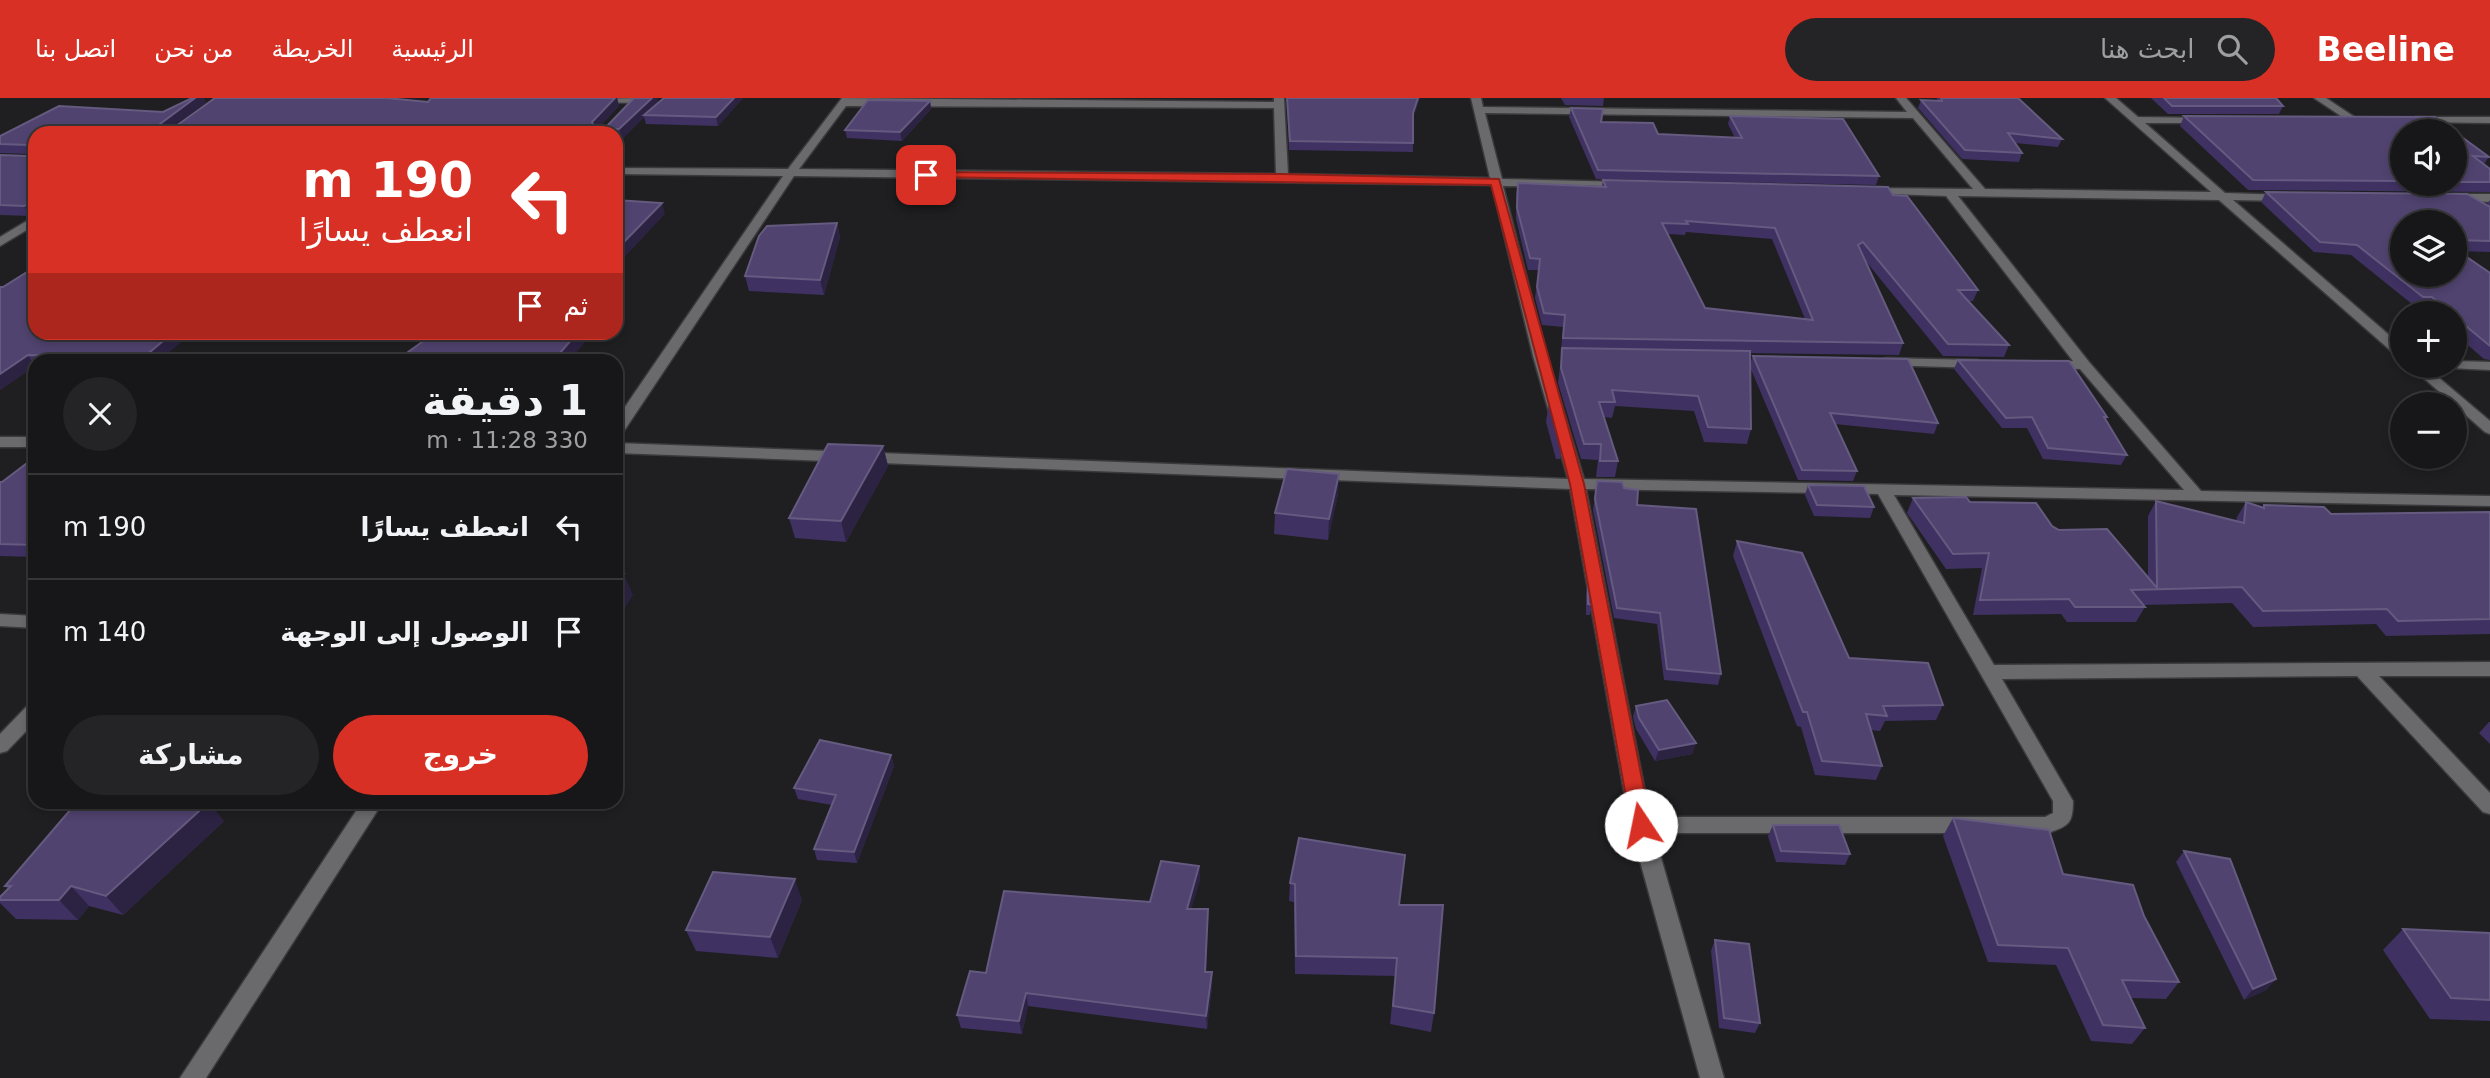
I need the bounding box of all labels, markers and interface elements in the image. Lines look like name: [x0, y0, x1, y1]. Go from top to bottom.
search box: [1785, 18, 2275, 81]
icon: search: [2213, 30, 2251, 68]
text: Beeline: [2317, 30, 2455, 69]
text: ابحث هنا: [2100, 34, 2195, 64]
text: اتصل بنا: [35, 35, 116, 63]
text: من نحن: [154, 35, 233, 63]
text: الخريطة: [271, 35, 353, 63]
text: الرئيسية: [391, 35, 474, 63]
map controls: [2390, 119, 2467, 469]
button: sound: [2390, 119, 2467, 196]
pin: [896, 145, 956, 205]
text: 190 m: [303, 152, 473, 209]
icon: left: [497, 154, 588, 245]
icon: arrive: [907, 156, 945, 194]
button: layers: [2390, 210, 2467, 287]
text: انعطف يسارًا: [299, 211, 473, 249]
icon: arrive: [511, 287, 549, 325]
text: ثم: [563, 291, 588, 321]
button: +: [2390, 301, 2467, 378]
text: 1 دقيقة: [422, 376, 588, 425]
button: close: [63, 377, 137, 451]
button: −: [2390, 392, 2467, 469]
text: 330 m · 11:28: [426, 427, 588, 453]
icon: left: [550, 508, 588, 546]
text: 190 m: [63, 512, 146, 542]
text: انعطف يسارًا: [360, 512, 529, 542]
icon: arrive: [550, 613, 588, 651]
text: 140 m: [63, 617, 146, 647]
text: الوصول إلى الوجهة: [280, 617, 529, 647]
button: مشاركة: [63, 715, 319, 795]
button: خروج: [333, 715, 588, 795]
position arrow: [1604, 788, 1678, 862]

